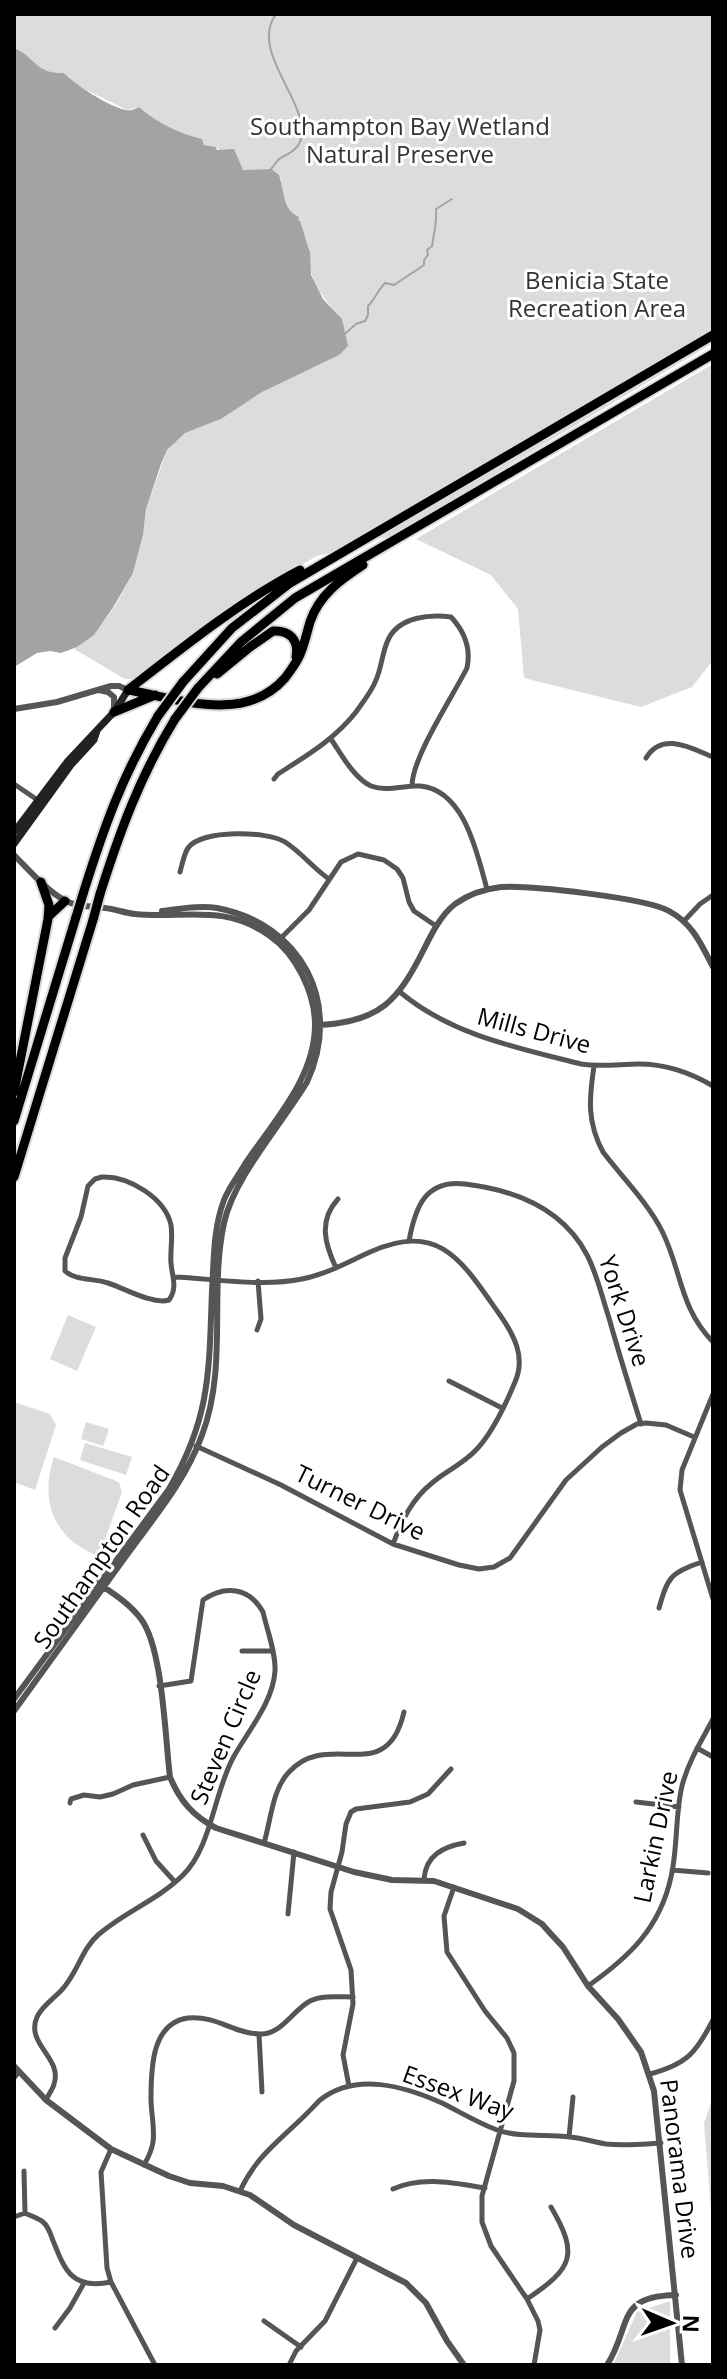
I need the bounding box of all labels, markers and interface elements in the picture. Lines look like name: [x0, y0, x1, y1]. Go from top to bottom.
park label: Southampton Bay Wetland Natural Preserve: [250, 109, 550, 170]
park label: Benicia State Recreation Area: [508, 263, 686, 324]
street label: Mills Drive: [474, 999, 595, 1061]
street label: York Drive: [592, 1251, 659, 1370]
street label: Turner Drive: [290, 1456, 431, 1547]
street label: Southampton Road: [25, 1458, 177, 1655]
street label: Steven Circle: [181, 1664, 268, 1809]
street label: Larkin Drive: [624, 1768, 685, 1906]
street label: Essex Way: [398, 2056, 520, 2127]
street label: Panorama Drive: [653, 2077, 708, 2260]
north arrow: [631, 2283, 711, 2363]
text: N: [677, 2314, 707, 2333]

